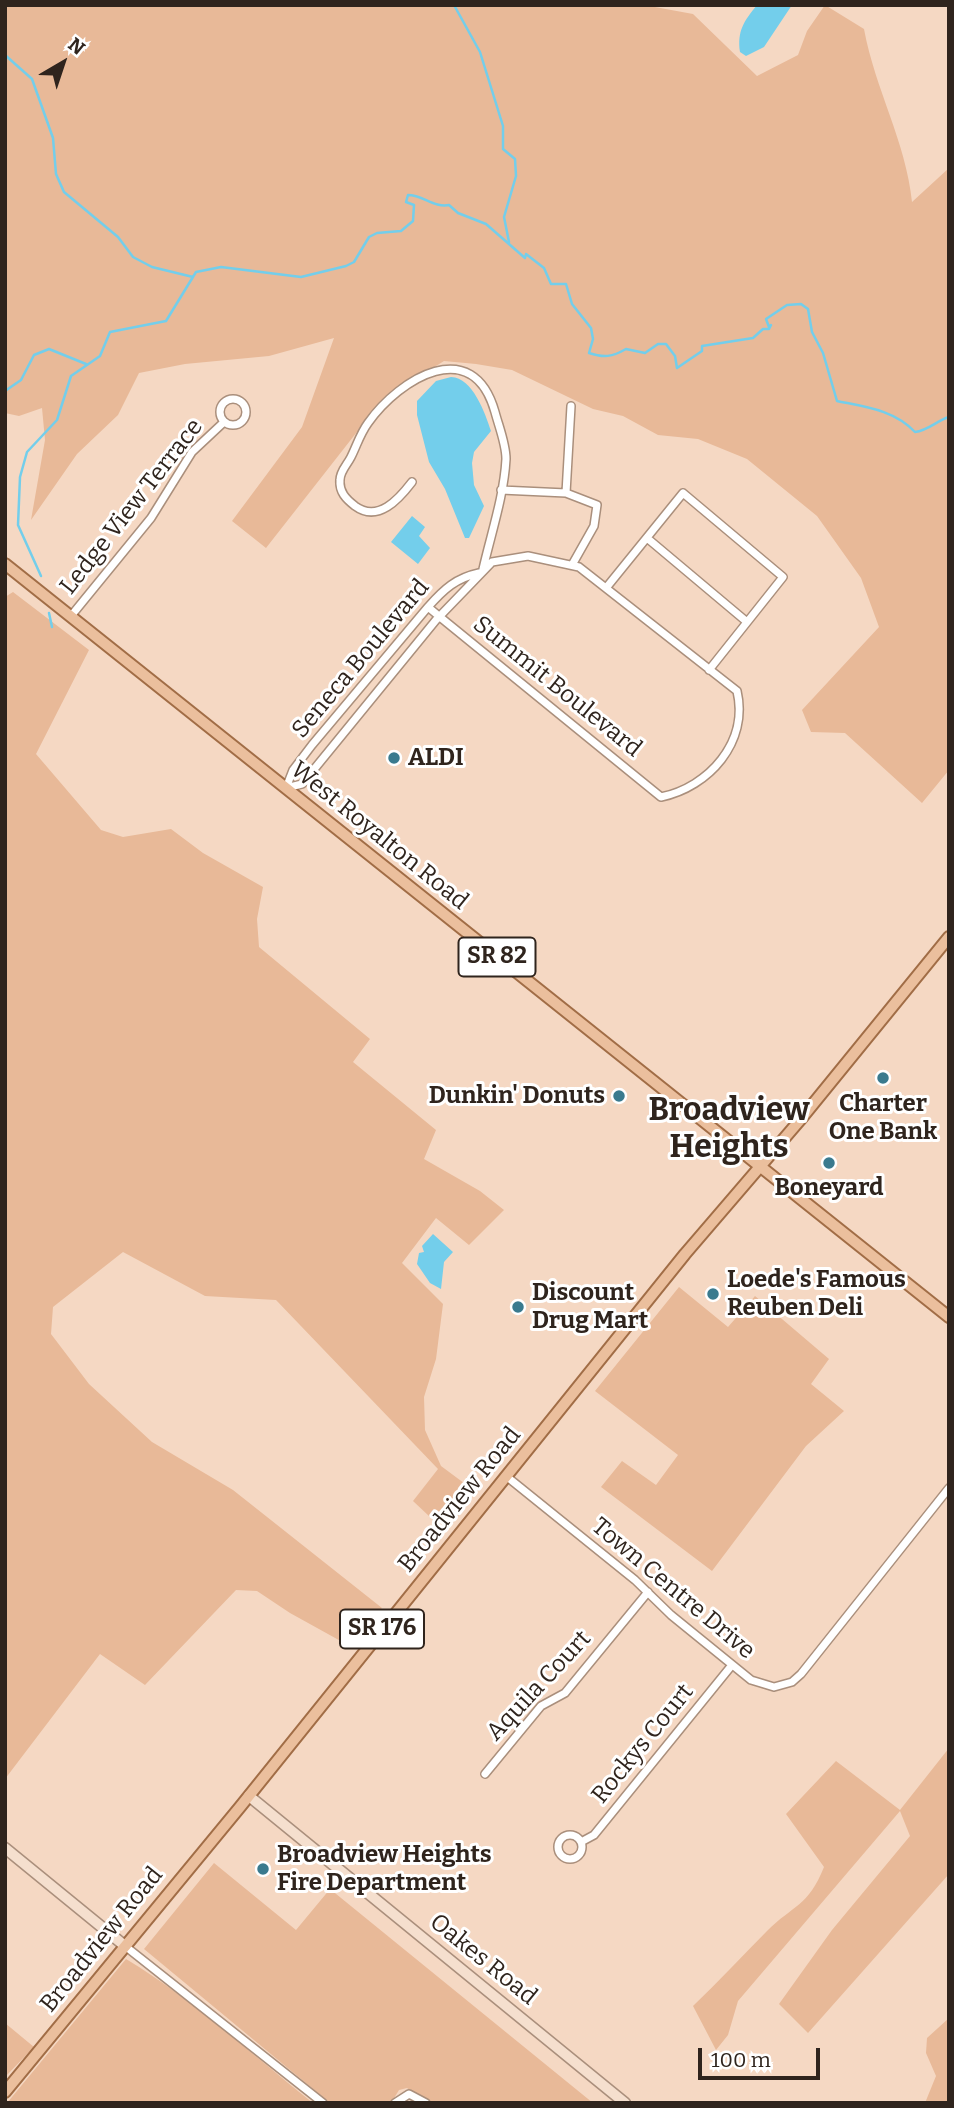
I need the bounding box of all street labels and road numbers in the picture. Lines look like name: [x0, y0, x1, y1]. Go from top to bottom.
street label: Ledge View Terrace: [54, 413, 210, 601]
street label: Seneca Boulevard: [286, 574, 436, 744]
street label: Summit Boulevard: [467, 610, 647, 764]
street label: West Royalton Road: [284, 755, 474, 917]
road number: SR 82: [458, 938, 536, 976]
street label: Broadview Road: [393, 1422, 527, 1578]
street label: Town Centre Drive: [586, 1512, 760, 1666]
road number: SR 176: [340, 1610, 424, 1648]
street label: Aquila Court: [481, 1625, 597, 1747]
street label: Rockys Court: [586, 1678, 700, 1810]
street label: Broadview Road: [35, 1862, 169, 2018]
street label: Oakes Road: [424, 1908, 542, 2012]

